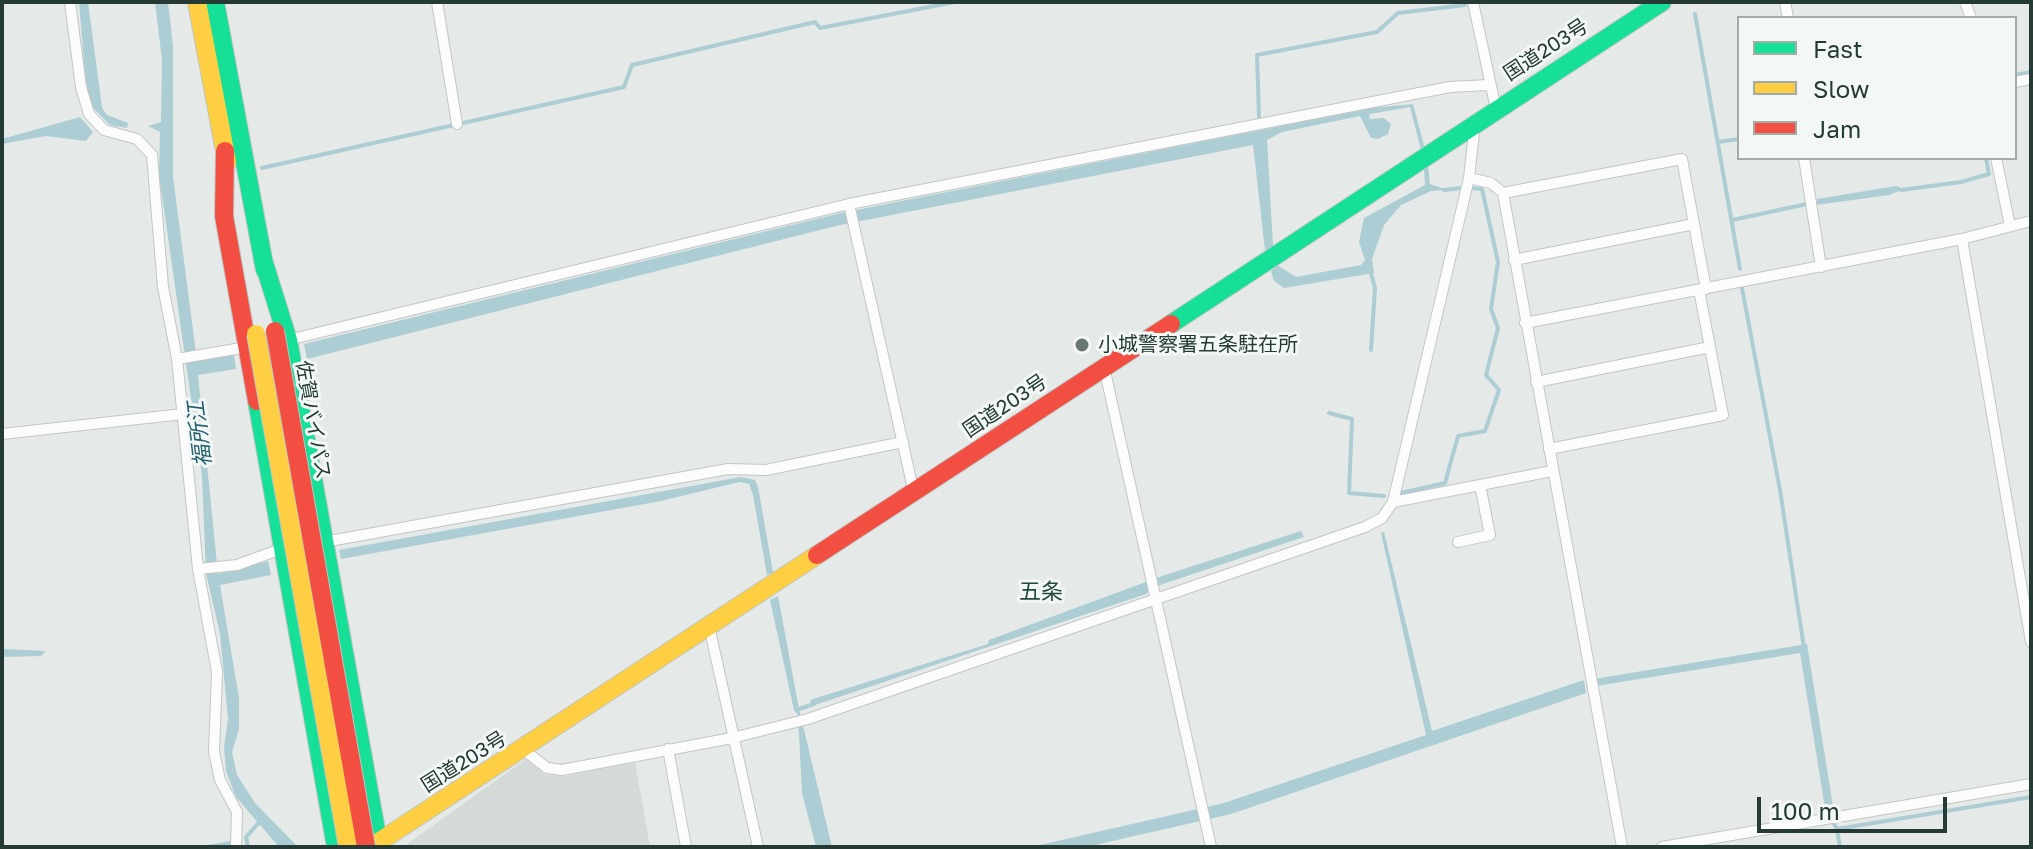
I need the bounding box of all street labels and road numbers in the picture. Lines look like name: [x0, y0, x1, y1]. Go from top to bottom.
street label: 国道203号: [1499, 14, 1593, 86]
street label: 佐賀バイパス: [291, 359, 335, 481]
street label: 国道203号: [959, 369, 1051, 443]
street label: 国道203号: [417, 726, 511, 798]

